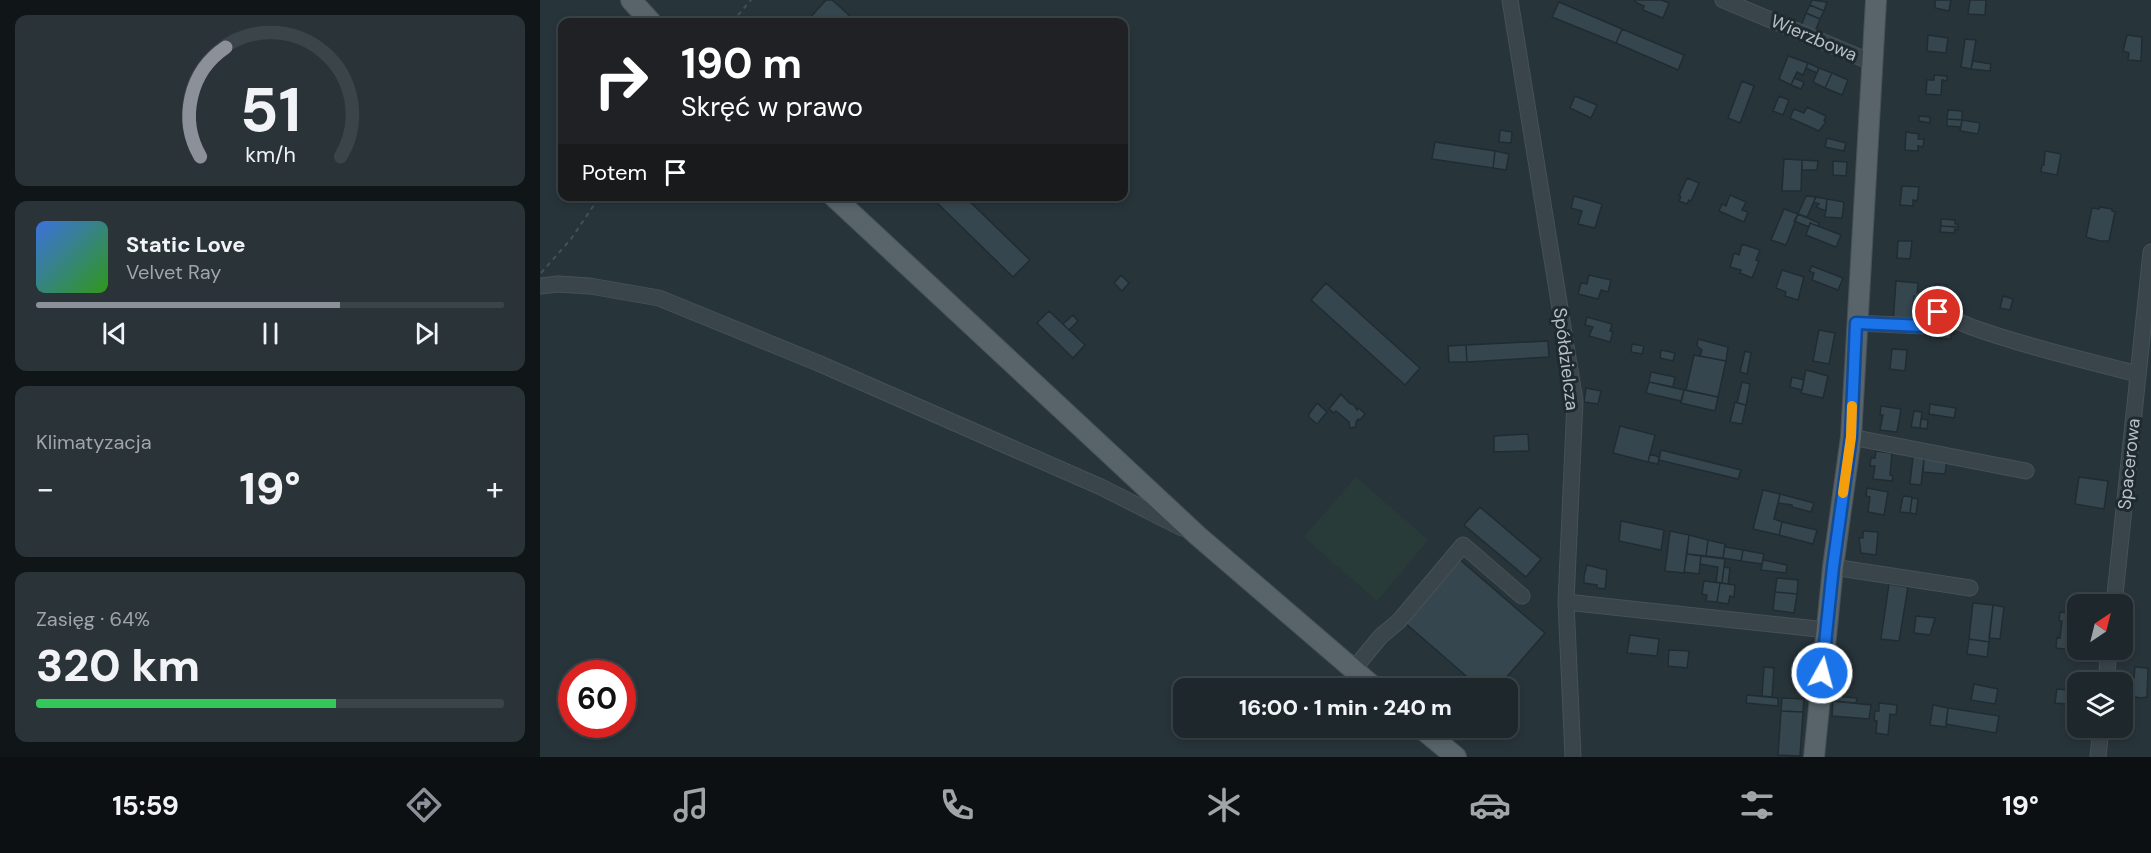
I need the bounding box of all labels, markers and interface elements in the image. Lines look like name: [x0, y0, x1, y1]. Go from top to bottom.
street label: Wierzbowa: [1767, 9, 1861, 67]
text: 190 m: [681, 36, 802, 91]
icon: right: [582, 42, 660, 120]
text: 51: [239, 69, 301, 150]
text: Skręć w prawo: [681, 89, 863, 124]
text: km/h: [245, 142, 295, 170]
icon: arrive: [659, 156, 692, 189]
text: Potem: [582, 158, 647, 187]
text: Static Love: [126, 230, 246, 259]
text: Velvet Ray: [126, 259, 221, 285]
pin: [1912, 286, 1963, 337]
icon: arrive: [1921, 295, 1954, 328]
street label: Spółdzielcza: [1548, 306, 1584, 412]
icon: previous: [98, 317, 131, 350]
icon: pause: [254, 317, 287, 350]
icon: next: [410, 317, 443, 350]
street label: Spacerowa: [2112, 417, 2146, 511]
text: Klimatyzacja: [36, 429, 152, 455]
text: 19°: [239, 459, 301, 518]
text: −: [36, 467, 54, 510]
text: +: [486, 467, 504, 510]
north arrow: [2067, 594, 2133, 660]
map controls: [2067, 594, 2133, 738]
text: Zasięg · 64%: [36, 606, 150, 632]
text: 320 km: [36, 636, 200, 695]
position arrow: [1790, 641, 1854, 705]
speed limit sign: 60: [558, 660, 636, 738]
button: layers: [2067, 672, 2133, 738]
text: 16:00 · 1 min · 240 m: [1239, 693, 1452, 722]
icon: directions: [403, 784, 445, 826]
icon: music: [670, 784, 712, 826]
icon: phone: [936, 784, 978, 826]
icon: climate: [1203, 784, 1245, 826]
icon: car: [1469, 784, 1511, 826]
icon: filters: [1736, 784, 1778, 826]
text: 15:59: [112, 788, 179, 823]
text: 19°: [2002, 788, 2039, 823]

